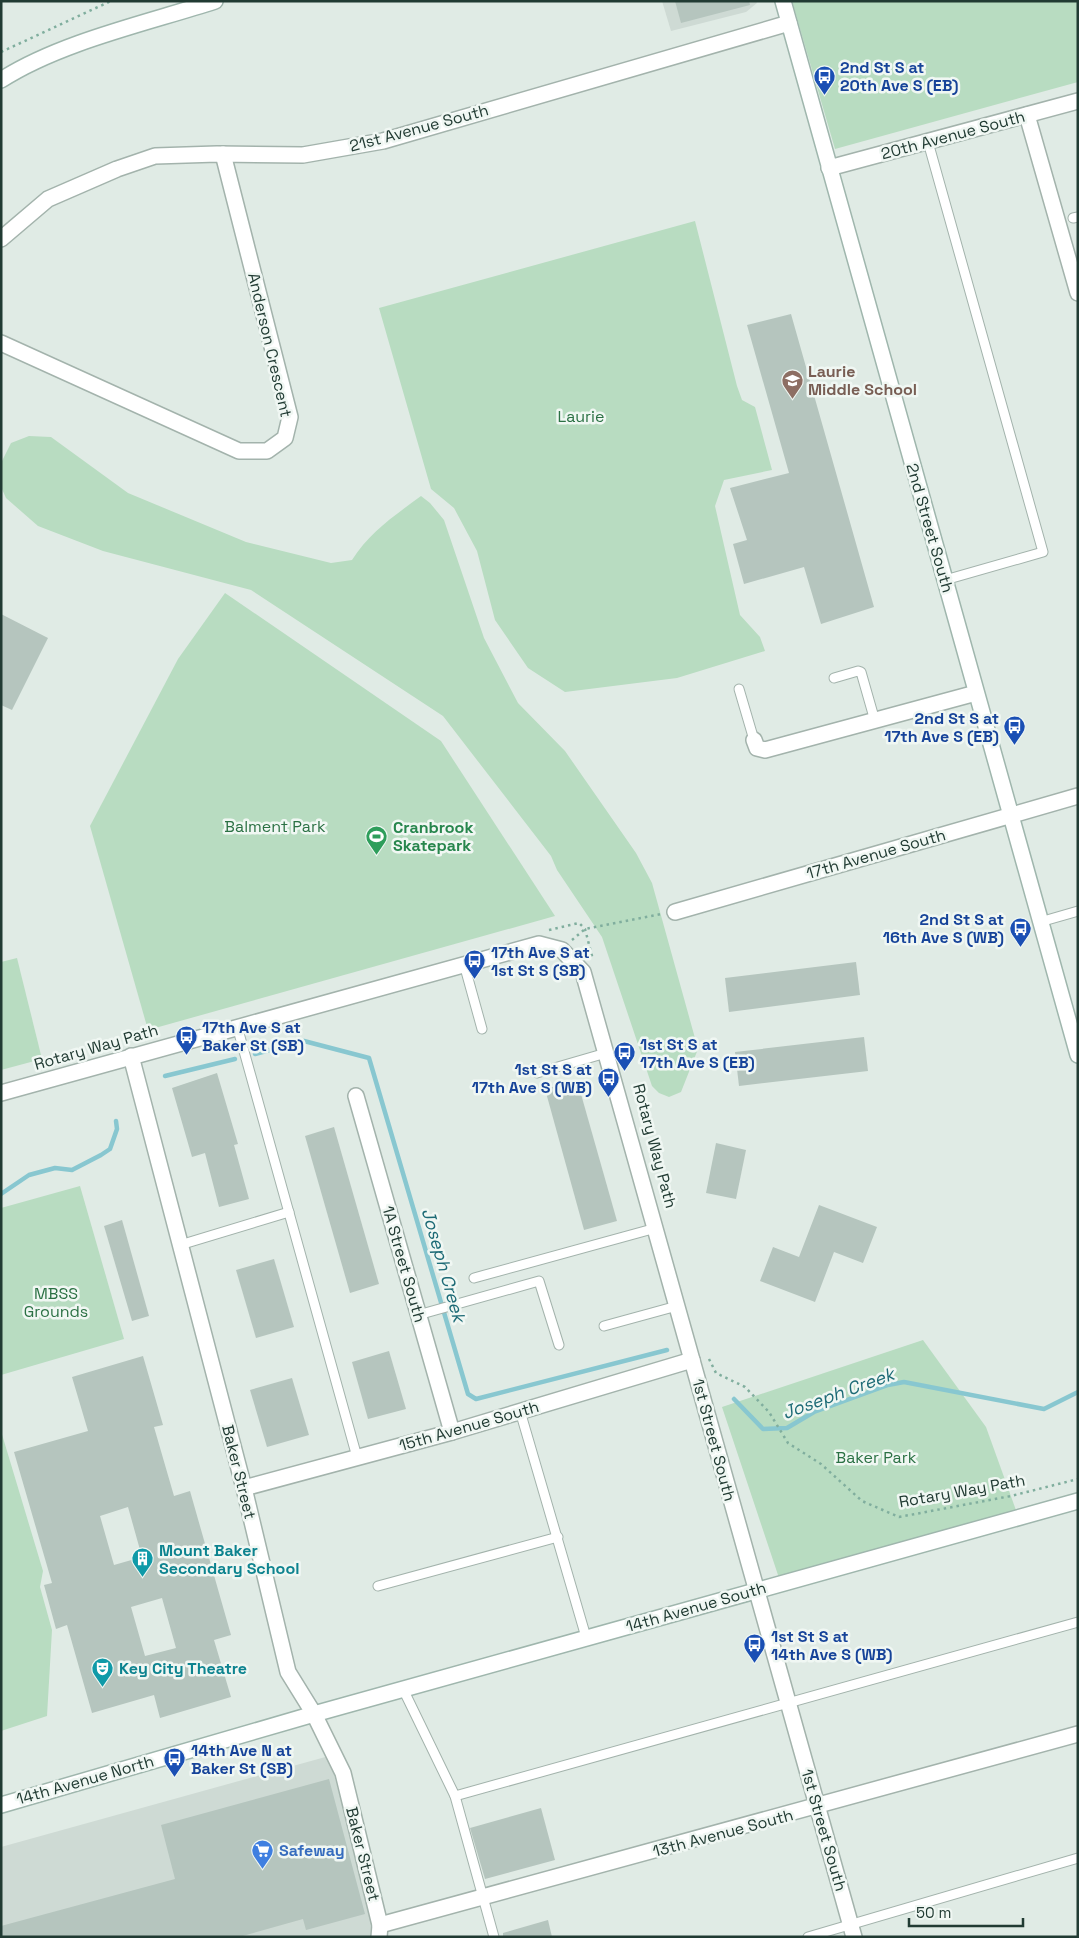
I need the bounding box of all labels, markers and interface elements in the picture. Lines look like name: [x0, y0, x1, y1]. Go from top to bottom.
place label: 2nd St S at 20th Ave S (EB): [840, 57, 959, 96]
bus stop icon: 2nd St S at 20th Ave S (EB): [812, 64, 836, 95]
street label: 21st Avenue South: [347, 99, 491, 157]
street label: 20th Avenue South: [879, 106, 1027, 164]
street label: Anderson Crescent: [243, 271, 297, 419]
place label: Laurie Middle School: [808, 361, 917, 400]
school or university icon: Laurie Middle School: [780, 368, 804, 399]
park label: Laurie: [558, 406, 604, 427]
street label: 2nd Street South: [902, 461, 958, 595]
place label: 2nd St S at 17th Ave S (EB): [884, 708, 999, 747]
bus stop icon: 2nd St S at 17th Ave S (EB): [1003, 715, 1027, 746]
park label: Balment Park: [224, 816, 326, 837]
place label: Cranbrook Skatepark: [393, 817, 473, 856]
sports icon: Cranbrook Skatepark: [365, 824, 389, 855]
street label: 17th Avenue South: [804, 824, 948, 884]
place label: 2nd St S at 16th Ave S (WB): [883, 909, 1004, 948]
bus stop icon: 2nd St S at 16th Ave S (WB): [1008, 916, 1032, 947]
place label: 17th Ave S at 1st St S (SB): [491, 942, 590, 981]
bus stop icon: 17th Ave S at 1st St S (SB): [463, 949, 487, 980]
place label: 17th Ave S at Baker St (SB): [202, 1017, 304, 1056]
street label: Rotary Way Path: [32, 1019, 160, 1075]
bus stop icon: 17th Ave S at Baker St (SB): [174, 1024, 198, 1055]
place label: 1st St S at 17th Ave S (EB): [640, 1034, 755, 1073]
bus stop icon: 1st St S at 17th Ave S (EB): [612, 1041, 636, 1072]
place label: 1st St S at 17th Ave S (WB): [472, 1059, 592, 1098]
bus stop icon: 1st St S at 17th Ave S (WB): [596, 1066, 620, 1097]
street label: Rotary Way Path: [628, 1081, 682, 1211]
street label: 1A Street South: [377, 1203, 431, 1325]
water label: Joseph Creek: [417, 1205, 472, 1327]
park label: MBSS Grounds: [24, 1283, 88, 1322]
water label: Joseph Creek: [779, 1361, 899, 1424]
street label: 1st Street South: [688, 1376, 740, 1504]
street label: 15th Avenue South: [397, 1396, 541, 1456]
street label: Baker Street: [217, 1423, 261, 1521]
park label: Baker Park: [836, 1447, 917, 1468]
street label: Rotary Way Path: [897, 1470, 1027, 1512]
place label: Mount Baker Secondary School: [159, 1540, 299, 1579]
building icon: Mount Baker Secondary School: [131, 1547, 155, 1578]
street label: 14th Avenue South: [623, 1577, 769, 1637]
place label: 1st St S at 14th Ave S (WB): [771, 1626, 893, 1665]
bus stop icon: 1st St S at 14th Ave S (WB): [743, 1633, 767, 1664]
theatre icon: Key City Theatre: [91, 1656, 115, 1687]
place label: Key City Theatre: [119, 1658, 247, 1679]
place label: 14th Ave N at Baker St (SB): [191, 1740, 293, 1779]
bus stop icon: 14th Ave N at Baker St (SB): [163, 1747, 187, 1778]
street label: 14th Avenue North: [14, 1750, 156, 1810]
street label: 1st Street South: [797, 1767, 851, 1893]
street label: 13th Avenue South: [650, 1804, 796, 1862]
street label: Baker Street: [341, 1805, 385, 1903]
supermarket icon: Safeway: [251, 1838, 275, 1869]
place label: Safeway: [279, 1840, 345, 1861]
scale bar: [909, 1896, 1023, 1928]
text: 50 m: [916, 1903, 951, 1922]

